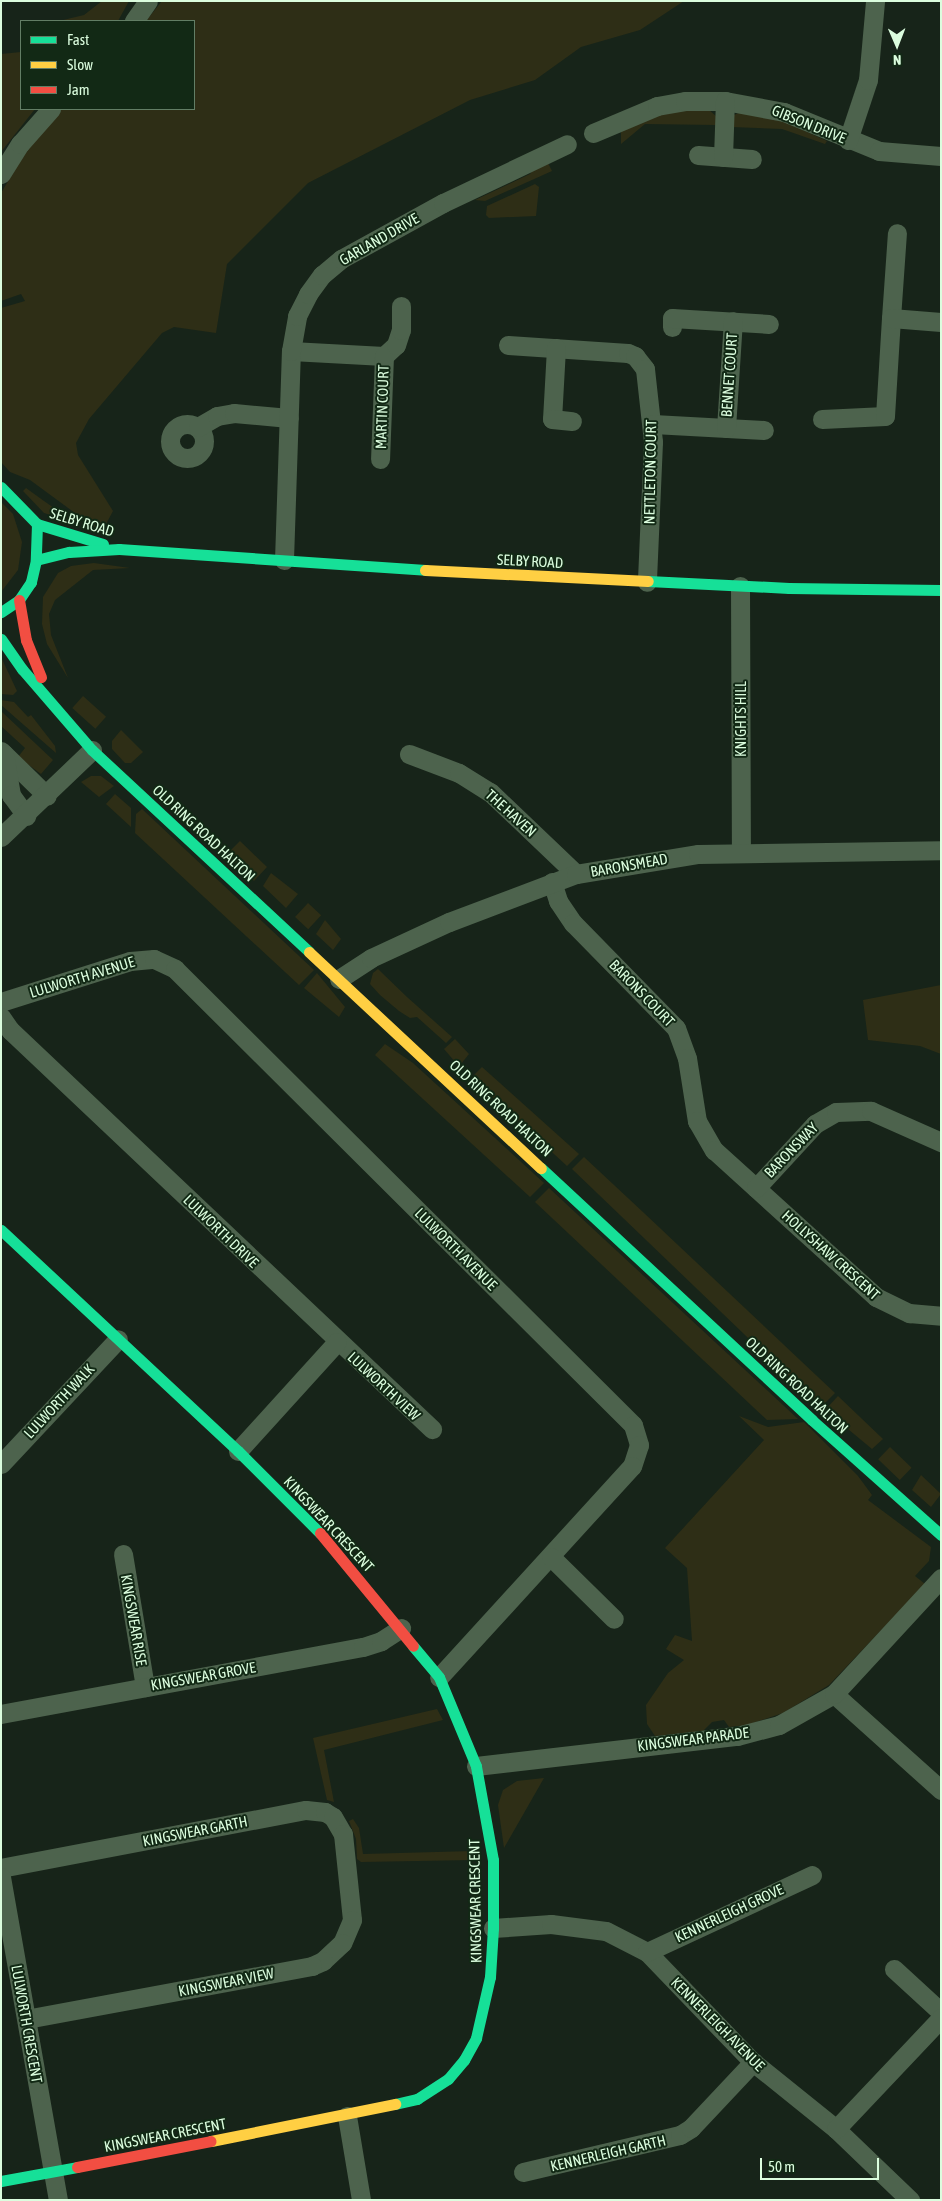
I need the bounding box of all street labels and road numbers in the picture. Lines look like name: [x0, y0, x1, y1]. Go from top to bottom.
street label: GIBSON DRIVE: [769, 101, 849, 147]
street label: GARLAND DRIVE: [336, 209, 422, 269]
street label: BENNET COURT: [717, 332, 741, 418]
street label: MARTIN COURT: [372, 365, 392, 449]
street label: NETTLETON COURT: [640, 420, 660, 524]
street label: SELBY ROAD: [48, 504, 116, 540]
street label: SELBY ROAD: [496, 550, 564, 572]
street label: KNIGHTS HILL: [732, 681, 750, 757]
street label: OLD RING ROAD HALTON: [149, 781, 259, 885]
street label: THE HAVEN: [482, 786, 540, 840]
street label: BARONSMEAD: [589, 849, 669, 881]
street label: LULWORTH AVENUE: [27, 952, 137, 1002]
street label: BARONS COURT: [606, 956, 678, 1030]
street label: OLD RING ROAD HALTON: [446, 1056, 556, 1160]
street label: BARONSWAY: [760, 1119, 822, 1181]
street label: LULWORTH DRIVE: [180, 1191, 262, 1271]
street label: LULWORTH AVENUE: [411, 1204, 501, 1294]
street label: HOLLYSHAW CRESCENT: [778, 1206, 884, 1304]
street label: OLD RING ROAD HALTON: [742, 1333, 852, 1437]
street label: LULWORTH VIEW: [344, 1348, 424, 1424]
street label: LULWORTH WALK: [20, 1360, 98, 1442]
street label: KINGSWEAR CRESCENT: [280, 1473, 378, 1575]
street label: KINGSWEAR RISE: [117, 1573, 151, 1667]
street label: KINGSWEAR GROVE: [149, 1658, 257, 1694]
street label: KINGSWEAR PARADE: [636, 1723, 750, 1755]
street label: KINGSWEAR GARTH: [141, 1812, 249, 1850]
street label: KINGSWEAR CRESCENT: [465, 1839, 485, 1963]
street label: KENNERLEIGH GROVE: [672, 1880, 786, 1946]
street label: LULWORTH CRESCENT: [8, 1964, 46, 2084]
street label: KINGSWEAR VIEW: [177, 1964, 275, 2000]
street label: KENNERLEIGH AVENUE: [667, 1973, 769, 2075]
street label: KINGSWEAR CRESCENT: [102, 2114, 228, 2156]
street label: KENNERLEIGH GARTH: [548, 2131, 668, 2175]

